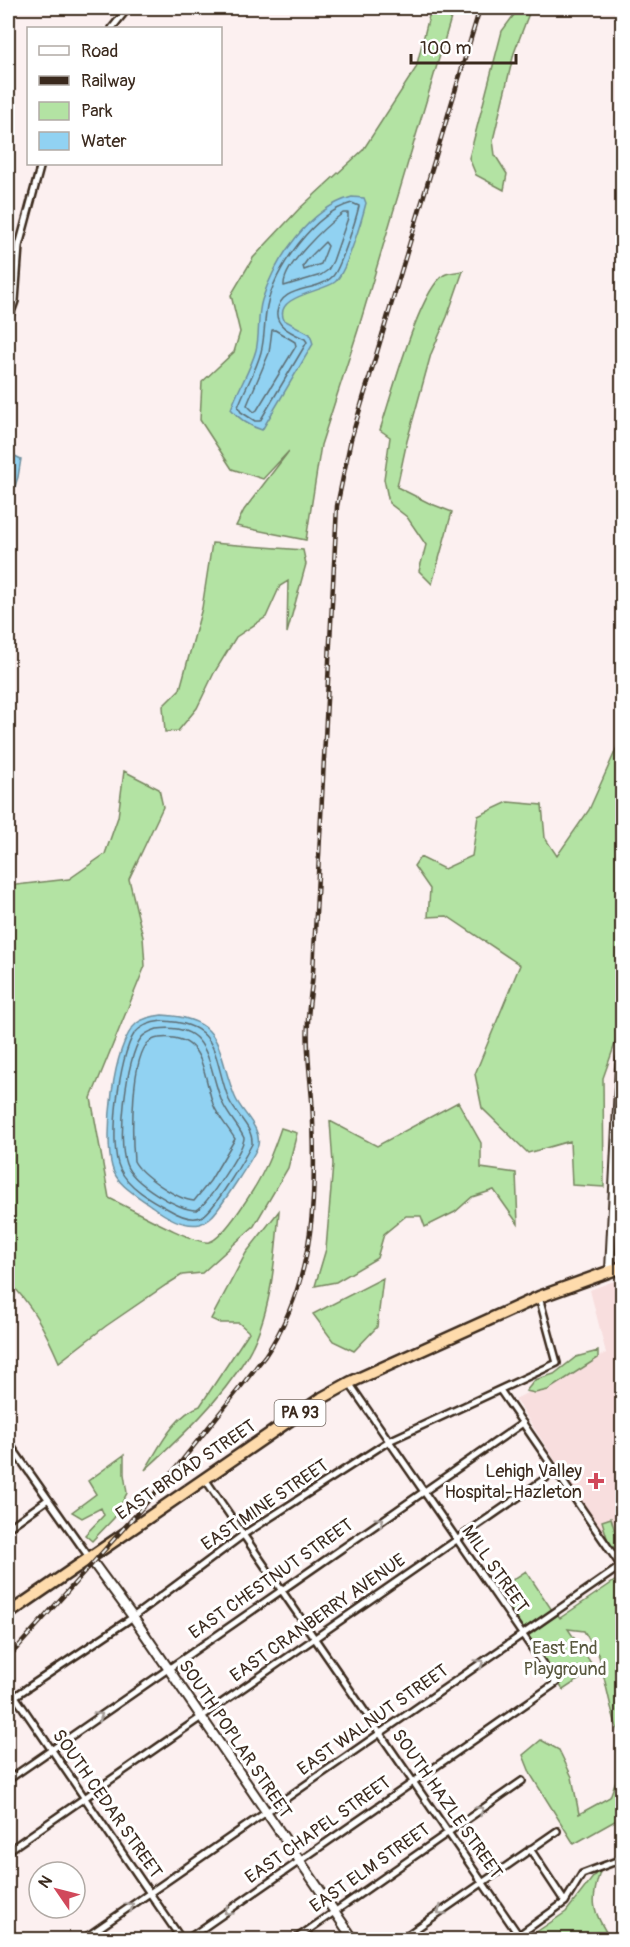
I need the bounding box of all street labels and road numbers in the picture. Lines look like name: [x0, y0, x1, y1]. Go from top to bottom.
road number: PA 93: [274, 1400, 326, 1426]
street label: EAST BROAD STREET: [112, 1415, 260, 1525]
street label: EAST MINE STREET: [197, 1454, 333, 1556]
street label: EAST CHESTNUT STREET: [184, 1514, 358, 1644]
street label: MILL STREET: [456, 1521, 534, 1617]
street label: EAST CRANBERRY AVENUE: [226, 1549, 410, 1687]
street label: SOUTH POPLAR STREET: [173, 1655, 297, 1823]
street label: EAST WALNUT STREET: [293, 1659, 453, 1781]
street label: SOUTH CEDAR STREET: [47, 1725, 167, 1883]
street label: SOUTH HAZLE STREET: [387, 1725, 507, 1883]
street label: EAST CHAPEL STREET: [241, 1771, 395, 1889]
street label: EAST ELM STREET: [305, 1818, 435, 1918]

